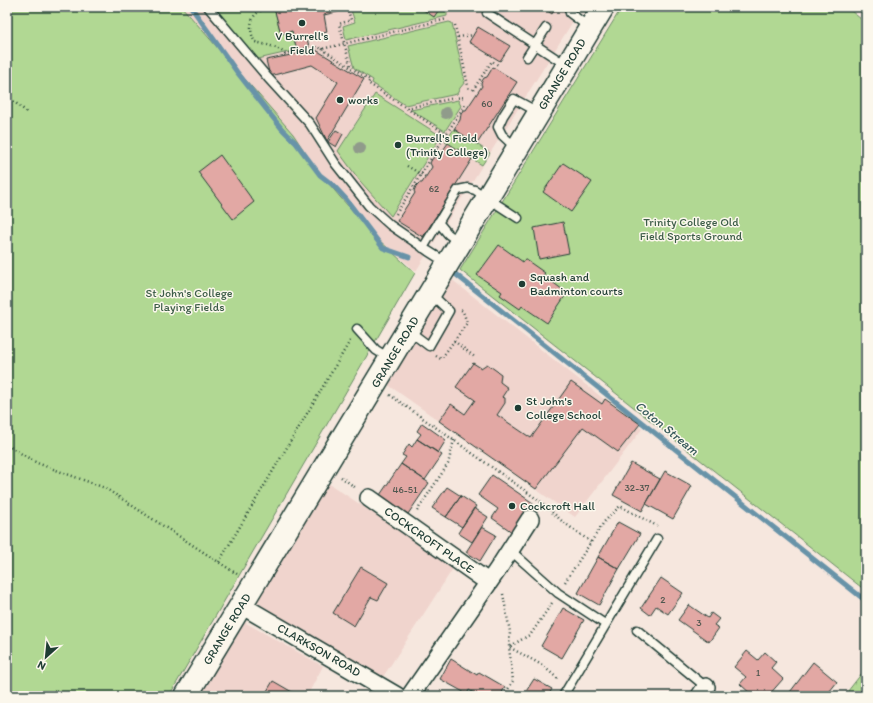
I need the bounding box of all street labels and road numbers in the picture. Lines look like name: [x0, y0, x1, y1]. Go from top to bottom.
street label: GRANGE ROAD: [535, 36, 589, 112]
street label: GRANGE ROAD: [368, 314, 422, 390]
street label: COCKCROFT PLACE: [382, 504, 477, 576]
street label: GRANGE ROAD: [200, 591, 254, 667]
street label: CLARKSON ROAD: [275, 620, 364, 680]

